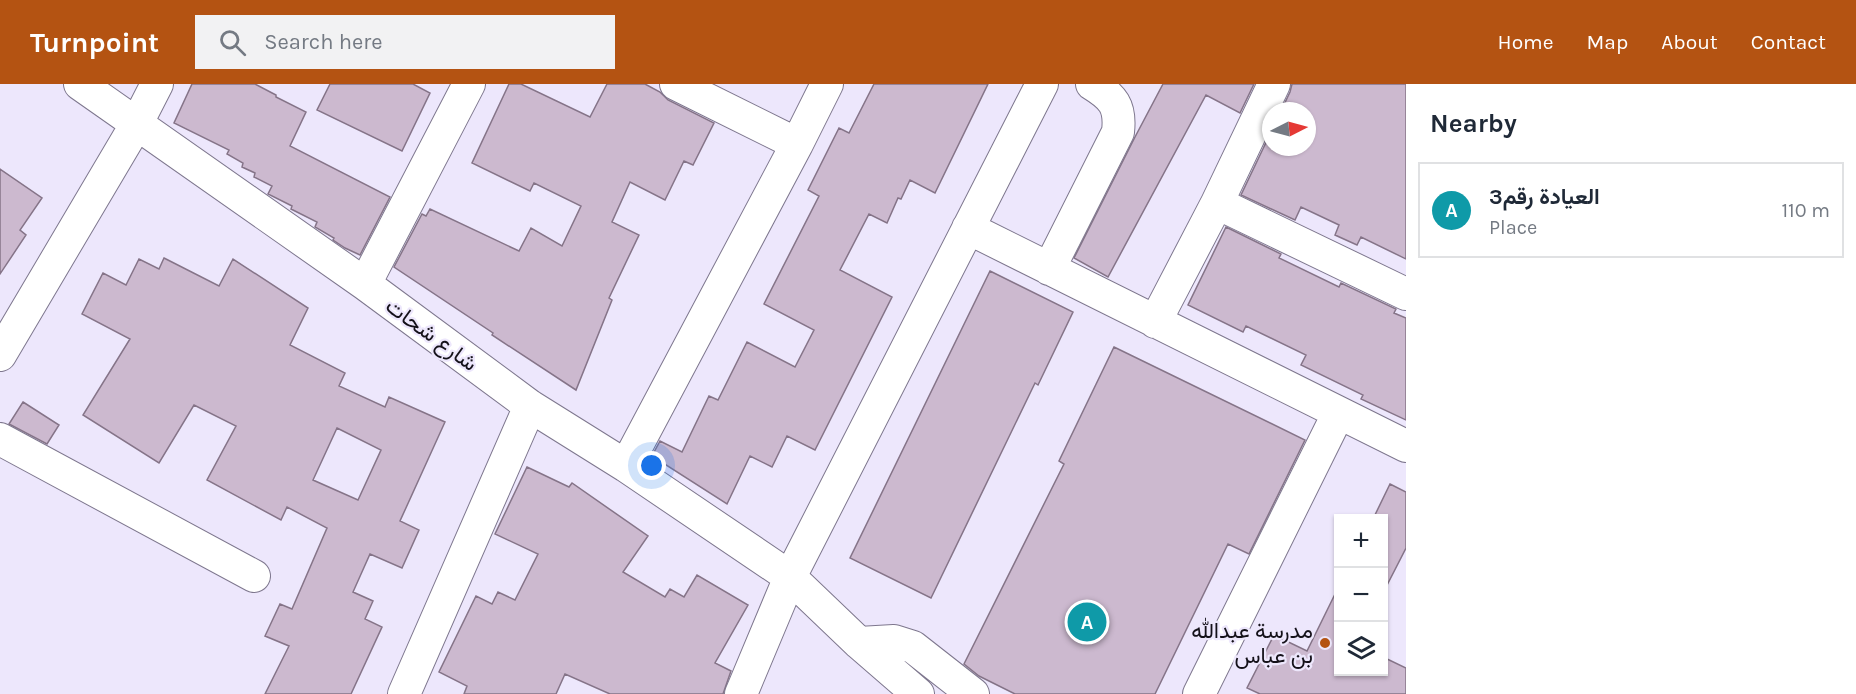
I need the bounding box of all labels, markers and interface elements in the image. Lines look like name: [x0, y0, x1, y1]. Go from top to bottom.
search box: [195, 15, 615, 69]
text: Turnpoint: [30, 26, 159, 59]
icon: search: [216, 26, 249, 59]
text: Search here: [264, 29, 383, 55]
text: Home: [1498, 30, 1554, 54]
text: Map: [1587, 30, 1628, 54]
text: About: [1661, 30, 1718, 54]
text: Contact: [1751, 30, 1826, 54]
north arrow: [1262, 102, 1316, 156]
text: Nearby: [1430, 108, 1517, 139]
text: 3العيادة رقم: [1489, 184, 1600, 210]
text: A: [1445, 199, 1458, 222]
text: 110 m: [1781, 199, 1830, 222]
text: Place: [1489, 216, 1537, 239]
street label: شارع شحات: [380, 293, 482, 378]
your location: [637, 451, 666, 480]
map controls: [1334, 514, 1388, 676]
button: +: [1334, 514, 1388, 568]
button: −: [1334, 568, 1388, 622]
pin: A: [1068, 600, 1106, 644]
place label: مدرسة عبدالله بن عباس: [1191, 617, 1313, 669]
button: layers: [1334, 622, 1388, 676]
marker: مدرسة عبدالله بن عباس: [1318, 636, 1332, 650]

